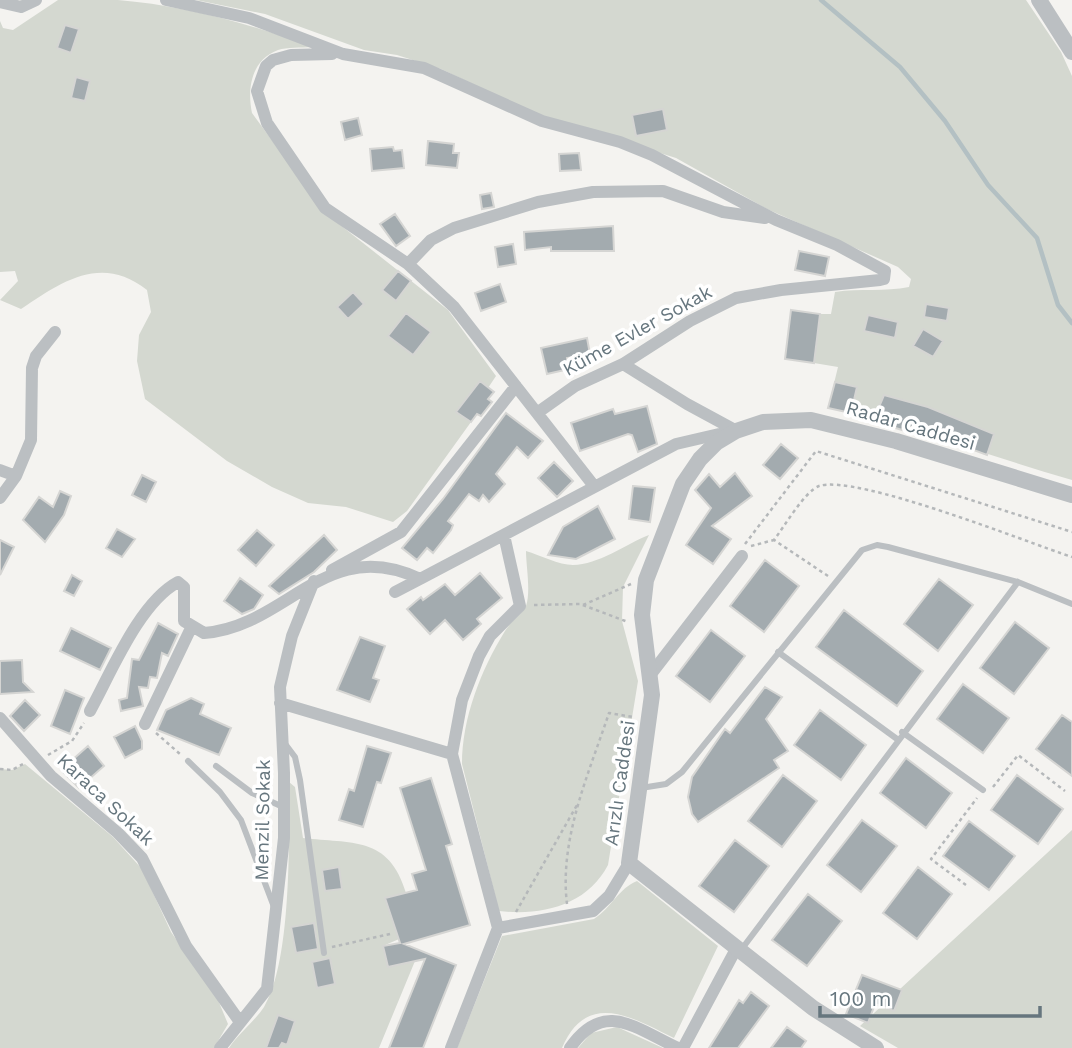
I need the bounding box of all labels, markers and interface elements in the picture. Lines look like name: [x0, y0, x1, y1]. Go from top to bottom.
street label: Küme Evler Sokak: [559, 280, 716, 381]
street label: Radar Caddesi: [844, 396, 978, 455]
street label: Arızlı Caddesi: [599, 719, 640, 847]
street label: Karaca Sokak: [52, 749, 159, 850]
street label: Menzil Sokak: [250, 759, 275, 881]
scale bar: [820, 974, 1040, 1018]
text: 100 m: [830, 986, 892, 1011]

